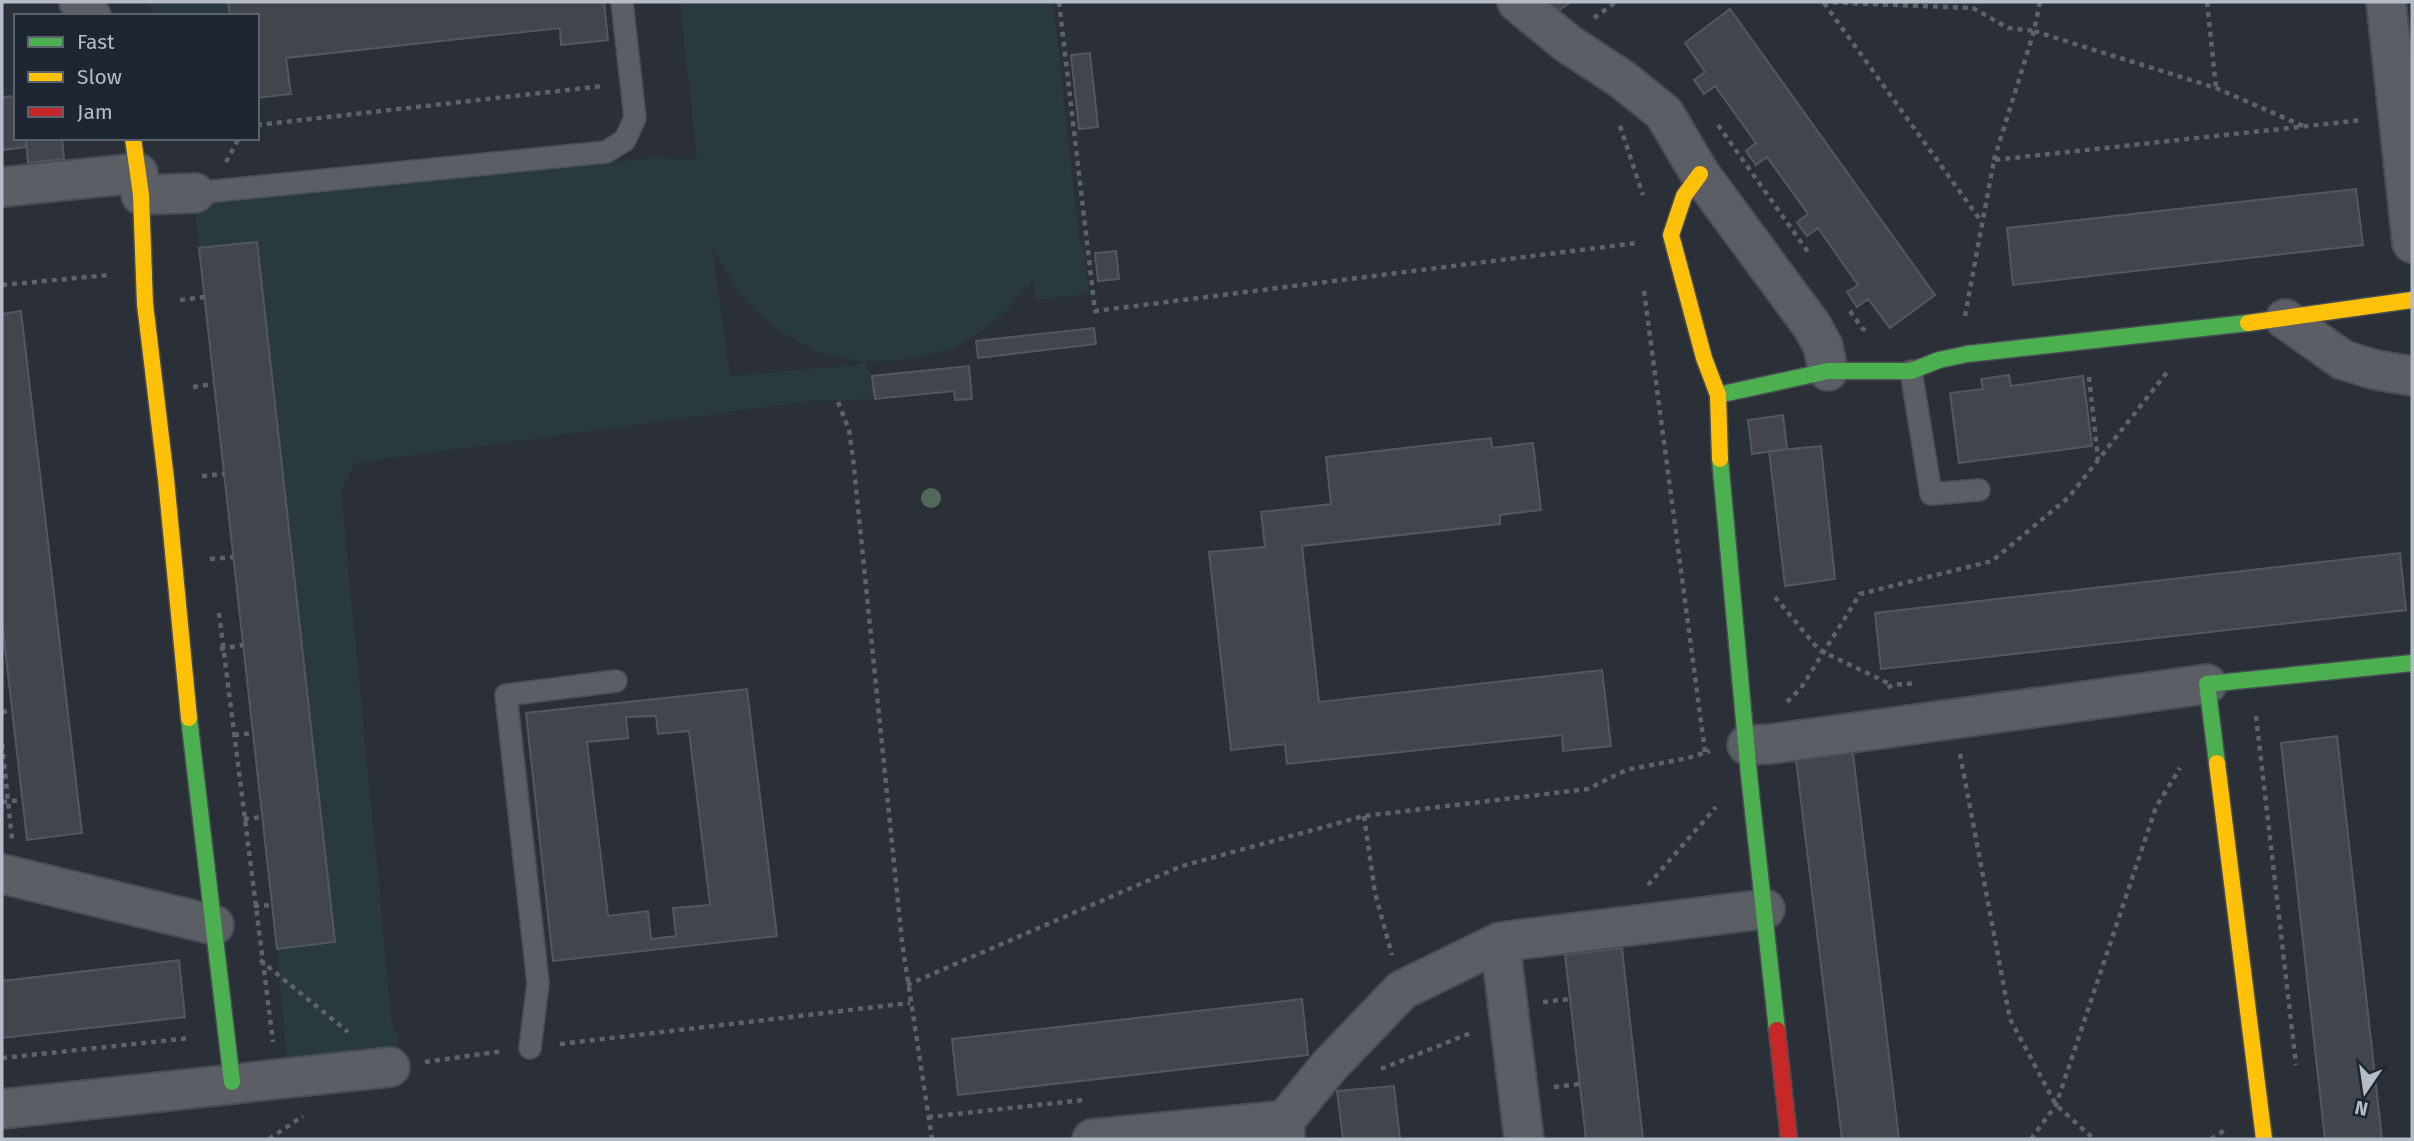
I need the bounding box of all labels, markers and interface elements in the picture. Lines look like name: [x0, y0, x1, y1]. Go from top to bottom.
legend: [14, 14, 259, 140]
text: Fast: [77, 29, 115, 55]
text: Slow: [77, 64, 122, 90]
text: Jam: [77, 99, 113, 125]
north arrow: [2330, 1057, 2400, 1127]
text: N: [2353, 1095, 2370, 1121]

